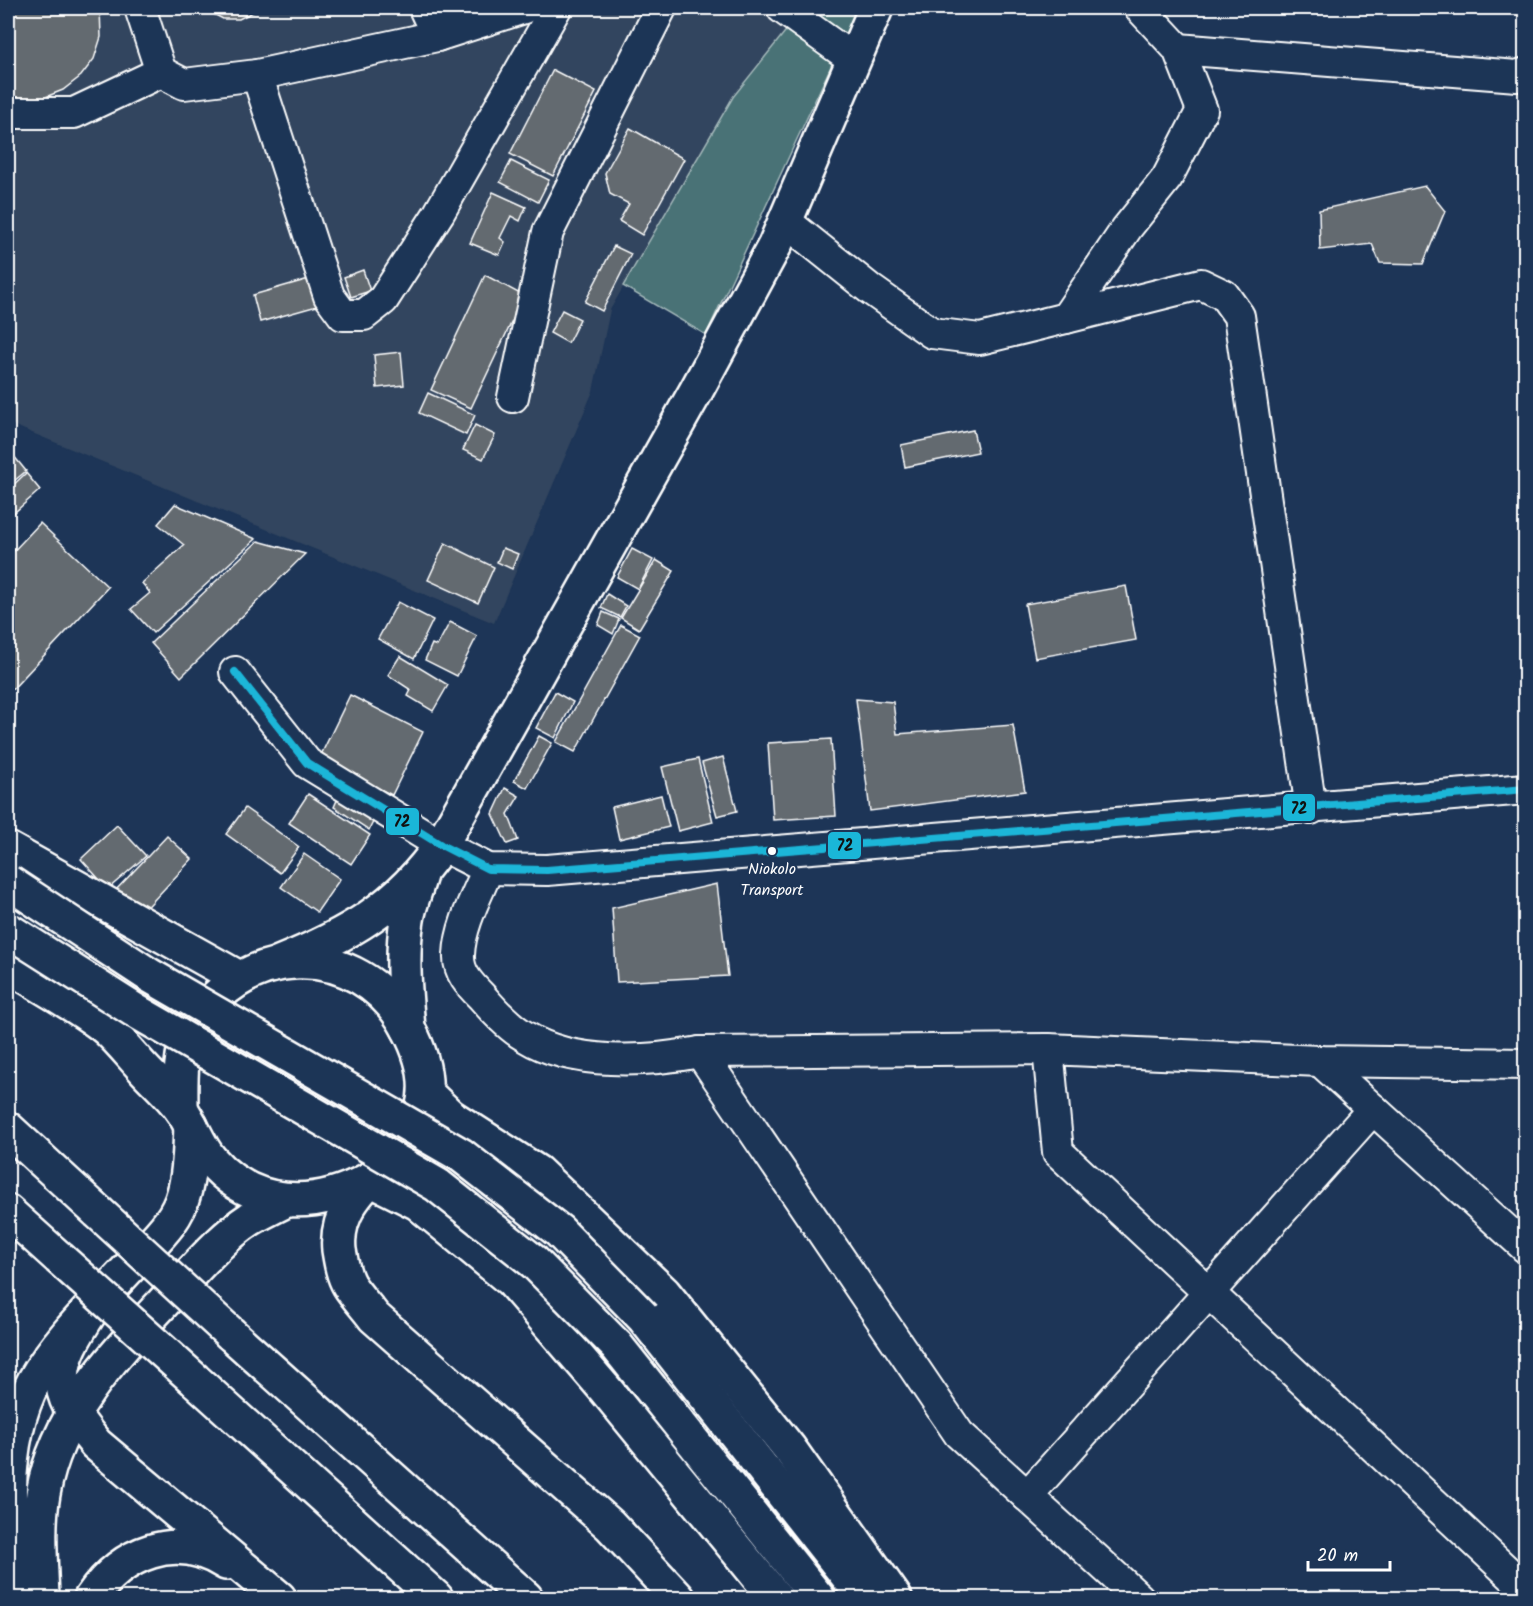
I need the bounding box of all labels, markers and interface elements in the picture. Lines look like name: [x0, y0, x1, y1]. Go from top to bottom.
line badge: 72: [1282, 793, 1316, 822]
text: 72: [1291, 797, 1307, 822]
line badge: 72: [385, 807, 420, 836]
text: 72: [394, 810, 410, 835]
line badge: 72: [827, 831, 862, 860]
text: 72: [837, 834, 853, 859]
marker: Niokolo Transport: [766, 845, 778, 857]
place label: Niokolo Transport: [740, 857, 804, 903]
scale bar: [1308, 1534, 1390, 1572]
text: 20 m: [1317, 1542, 1358, 1571]

